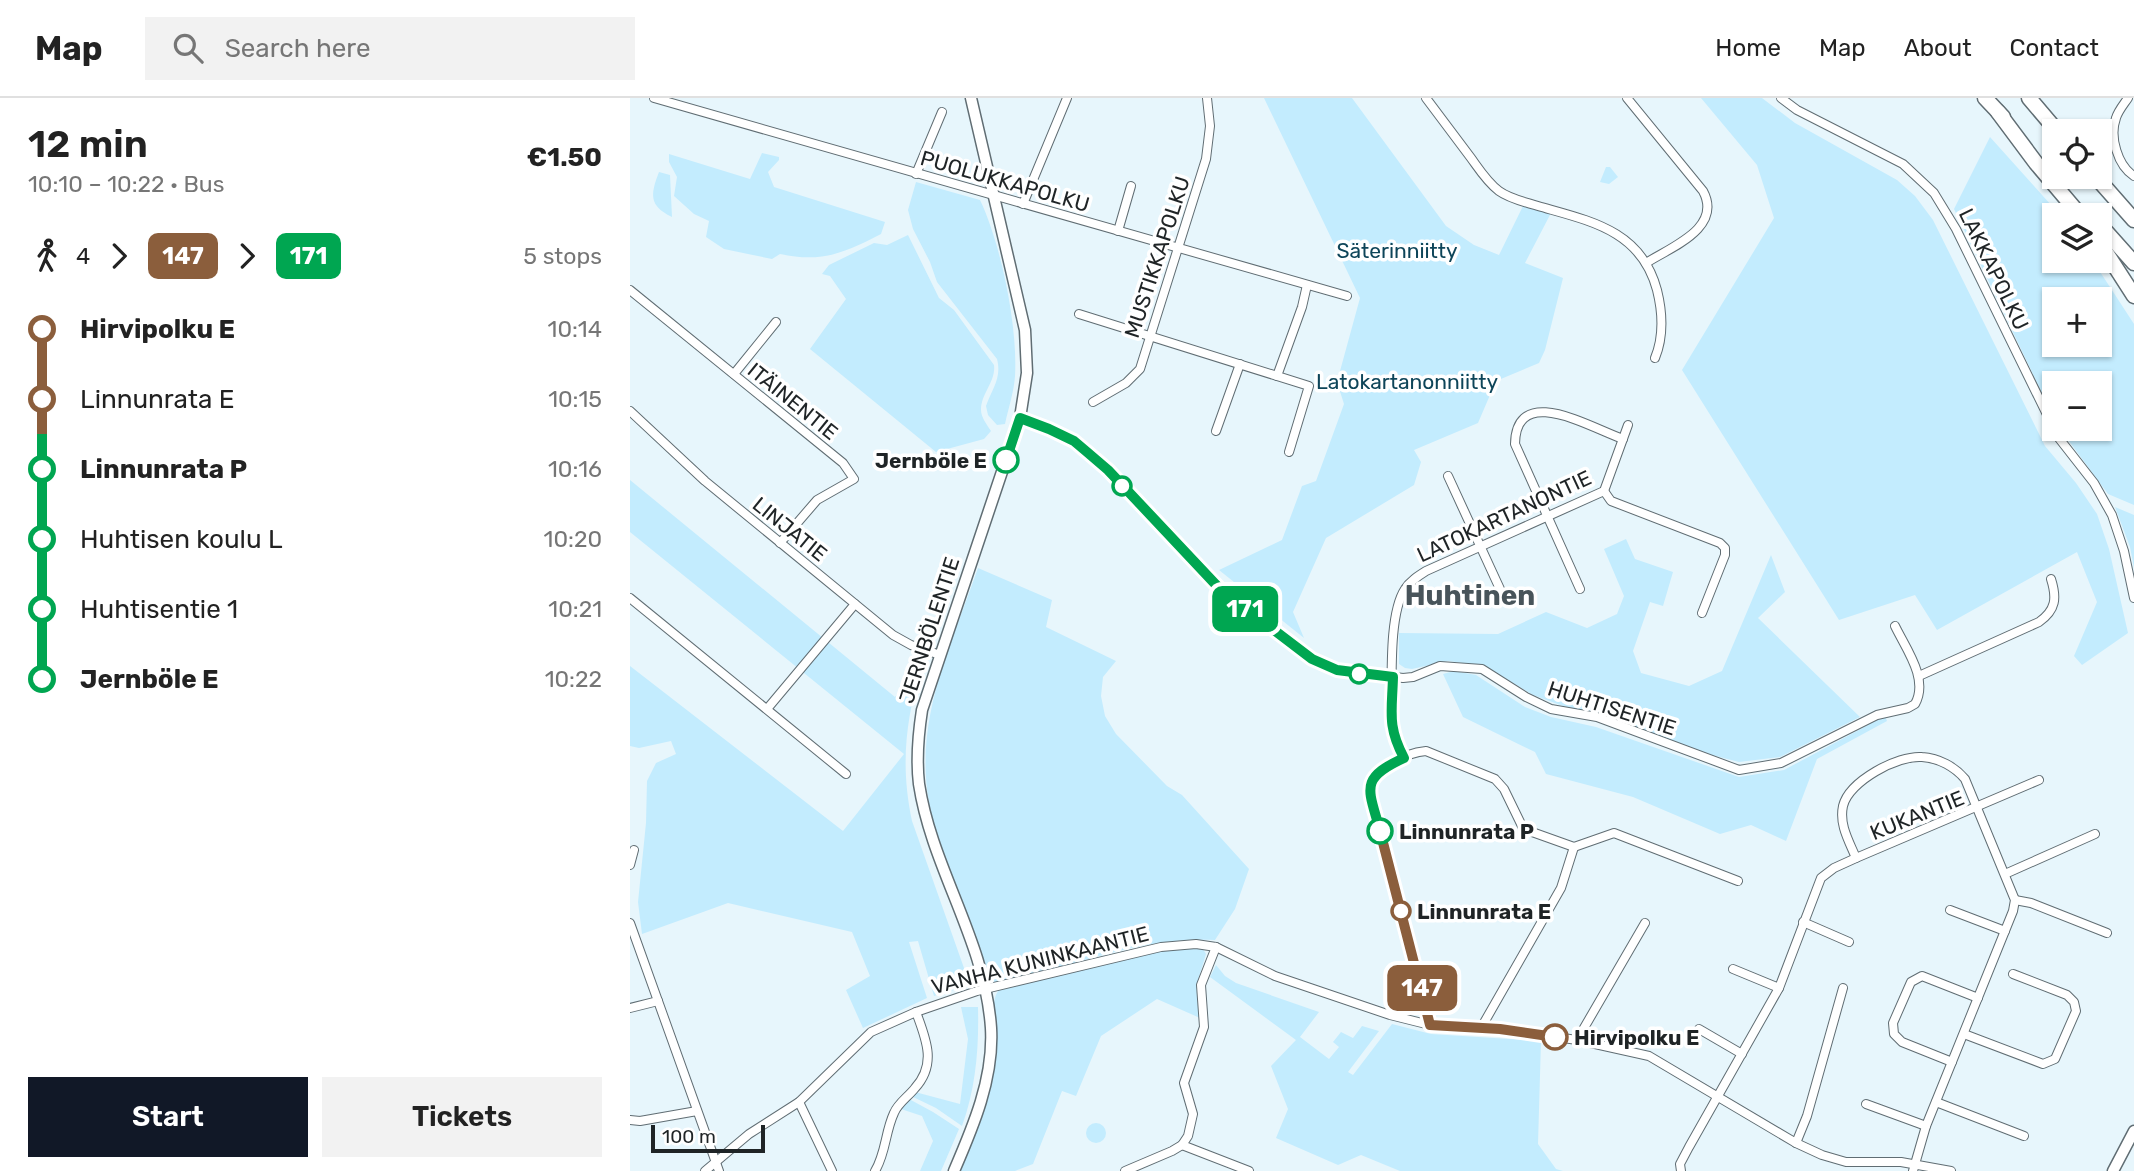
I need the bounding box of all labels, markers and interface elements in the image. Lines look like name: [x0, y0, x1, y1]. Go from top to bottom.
search box: [145, 17, 635, 80]
text: Map: [35, 29, 103, 68]
icon: search: [169, 29, 207, 67]
text: Search here: [225, 33, 370, 64]
text: Home: [1715, 34, 1781, 62]
text: Map: [1819, 34, 1866, 62]
text: About: [1904, 34, 1972, 62]
text: Contact: [2010, 34, 2099, 62]
map controls: [2042, 119, 2112, 441]
button: locate: [2042, 119, 2112, 189]
text: 12 min: [28, 121, 148, 167]
text: €1.50: [527, 142, 602, 173]
street label: PUOLUKKAPOLKU: [918, 145, 1092, 217]
text: 10:10 – 10:22 · Bus: [28, 170, 224, 198]
street label: MUSTIKKAPOLKU: [1119, 173, 1195, 341]
button: layers: [2042, 203, 2112, 273]
street label: LAKKAPOLKU: [1954, 204, 2034, 334]
icon: walk: [28, 237, 66, 275]
icon: forward: [100, 237, 138, 275]
icon: forward: [228, 237, 266, 275]
park label: Säterinniitty: [1336, 238, 1458, 263]
text: 4: [76, 242, 90, 270]
text: 147: [162, 242, 204, 270]
text: 171: [290, 242, 327, 270]
text: 5 stops: [523, 242, 602, 270]
button: +: [2042, 287, 2112, 357]
text: Hirvipolku E: [80, 314, 235, 345]
text: 10:14: [548, 315, 602, 343]
street label: ITÄINENTIE: [743, 357, 843, 445]
park label: Latokartanonniitty: [1316, 369, 1498, 394]
button: −: [2042, 371, 2112, 441]
text: Linnunrata E: [80, 384, 234, 415]
text: 10:15: [548, 385, 602, 413]
marker: Jernböle E: [993, 447, 1019, 473]
place label: Jernböle E: [875, 448, 987, 473]
text: Linnunrata P: [80, 454, 247, 485]
text: 10:16: [548, 455, 602, 483]
street label: LATOKARTANONTIE: [1413, 465, 1595, 567]
unlabelled marker: [1112, 476, 1132, 496]
street label: LINJATIE: [748, 491, 832, 567]
text: Huhtisen koulu L: [80, 524, 283, 555]
text: 10:20: [544, 525, 602, 553]
street label: JERNBÖLENTIE: [894, 554, 964, 706]
district label: Huhtinen: [1405, 579, 1535, 612]
line badge: 171: [1205, 586, 1285, 632]
text: Huhtisentie 1: [80, 594, 238, 625]
text: 10:21: [548, 595, 602, 623]
text: 171: [1226, 595, 1264, 623]
text: Jernböle E: [80, 664, 219, 695]
unlabelled marker: [1349, 664, 1369, 684]
text: 10:22: [545, 665, 602, 693]
street label: HUHTISENTIE: [1545, 675, 1679, 741]
street label: KUKANTIE: [1866, 785, 1968, 845]
marker: Linnunrata P: [1367, 818, 1393, 844]
place label: Linnunrata P: [1399, 819, 1534, 844]
place label: Linnunrata E: [1417, 899, 1551, 924]
marker: Linnunrata E: [1391, 901, 1411, 921]
street label: VANHA KUNINKAANTIE: [929, 921, 1151, 999]
line badge: 147: [1382, 965, 1462, 1011]
text: 147: [1401, 974, 1443, 1002]
marker: Hirvipolku E: [1542, 1024, 1568, 1050]
place label: Hirvipolku E: [1574, 1025, 1699, 1050]
button: Start: [28, 1077, 308, 1157]
button: Tickets: [322, 1077, 602, 1157]
scale bar: [651, 1122, 765, 1154]
text: 100 m: [662, 1125, 716, 1148]

